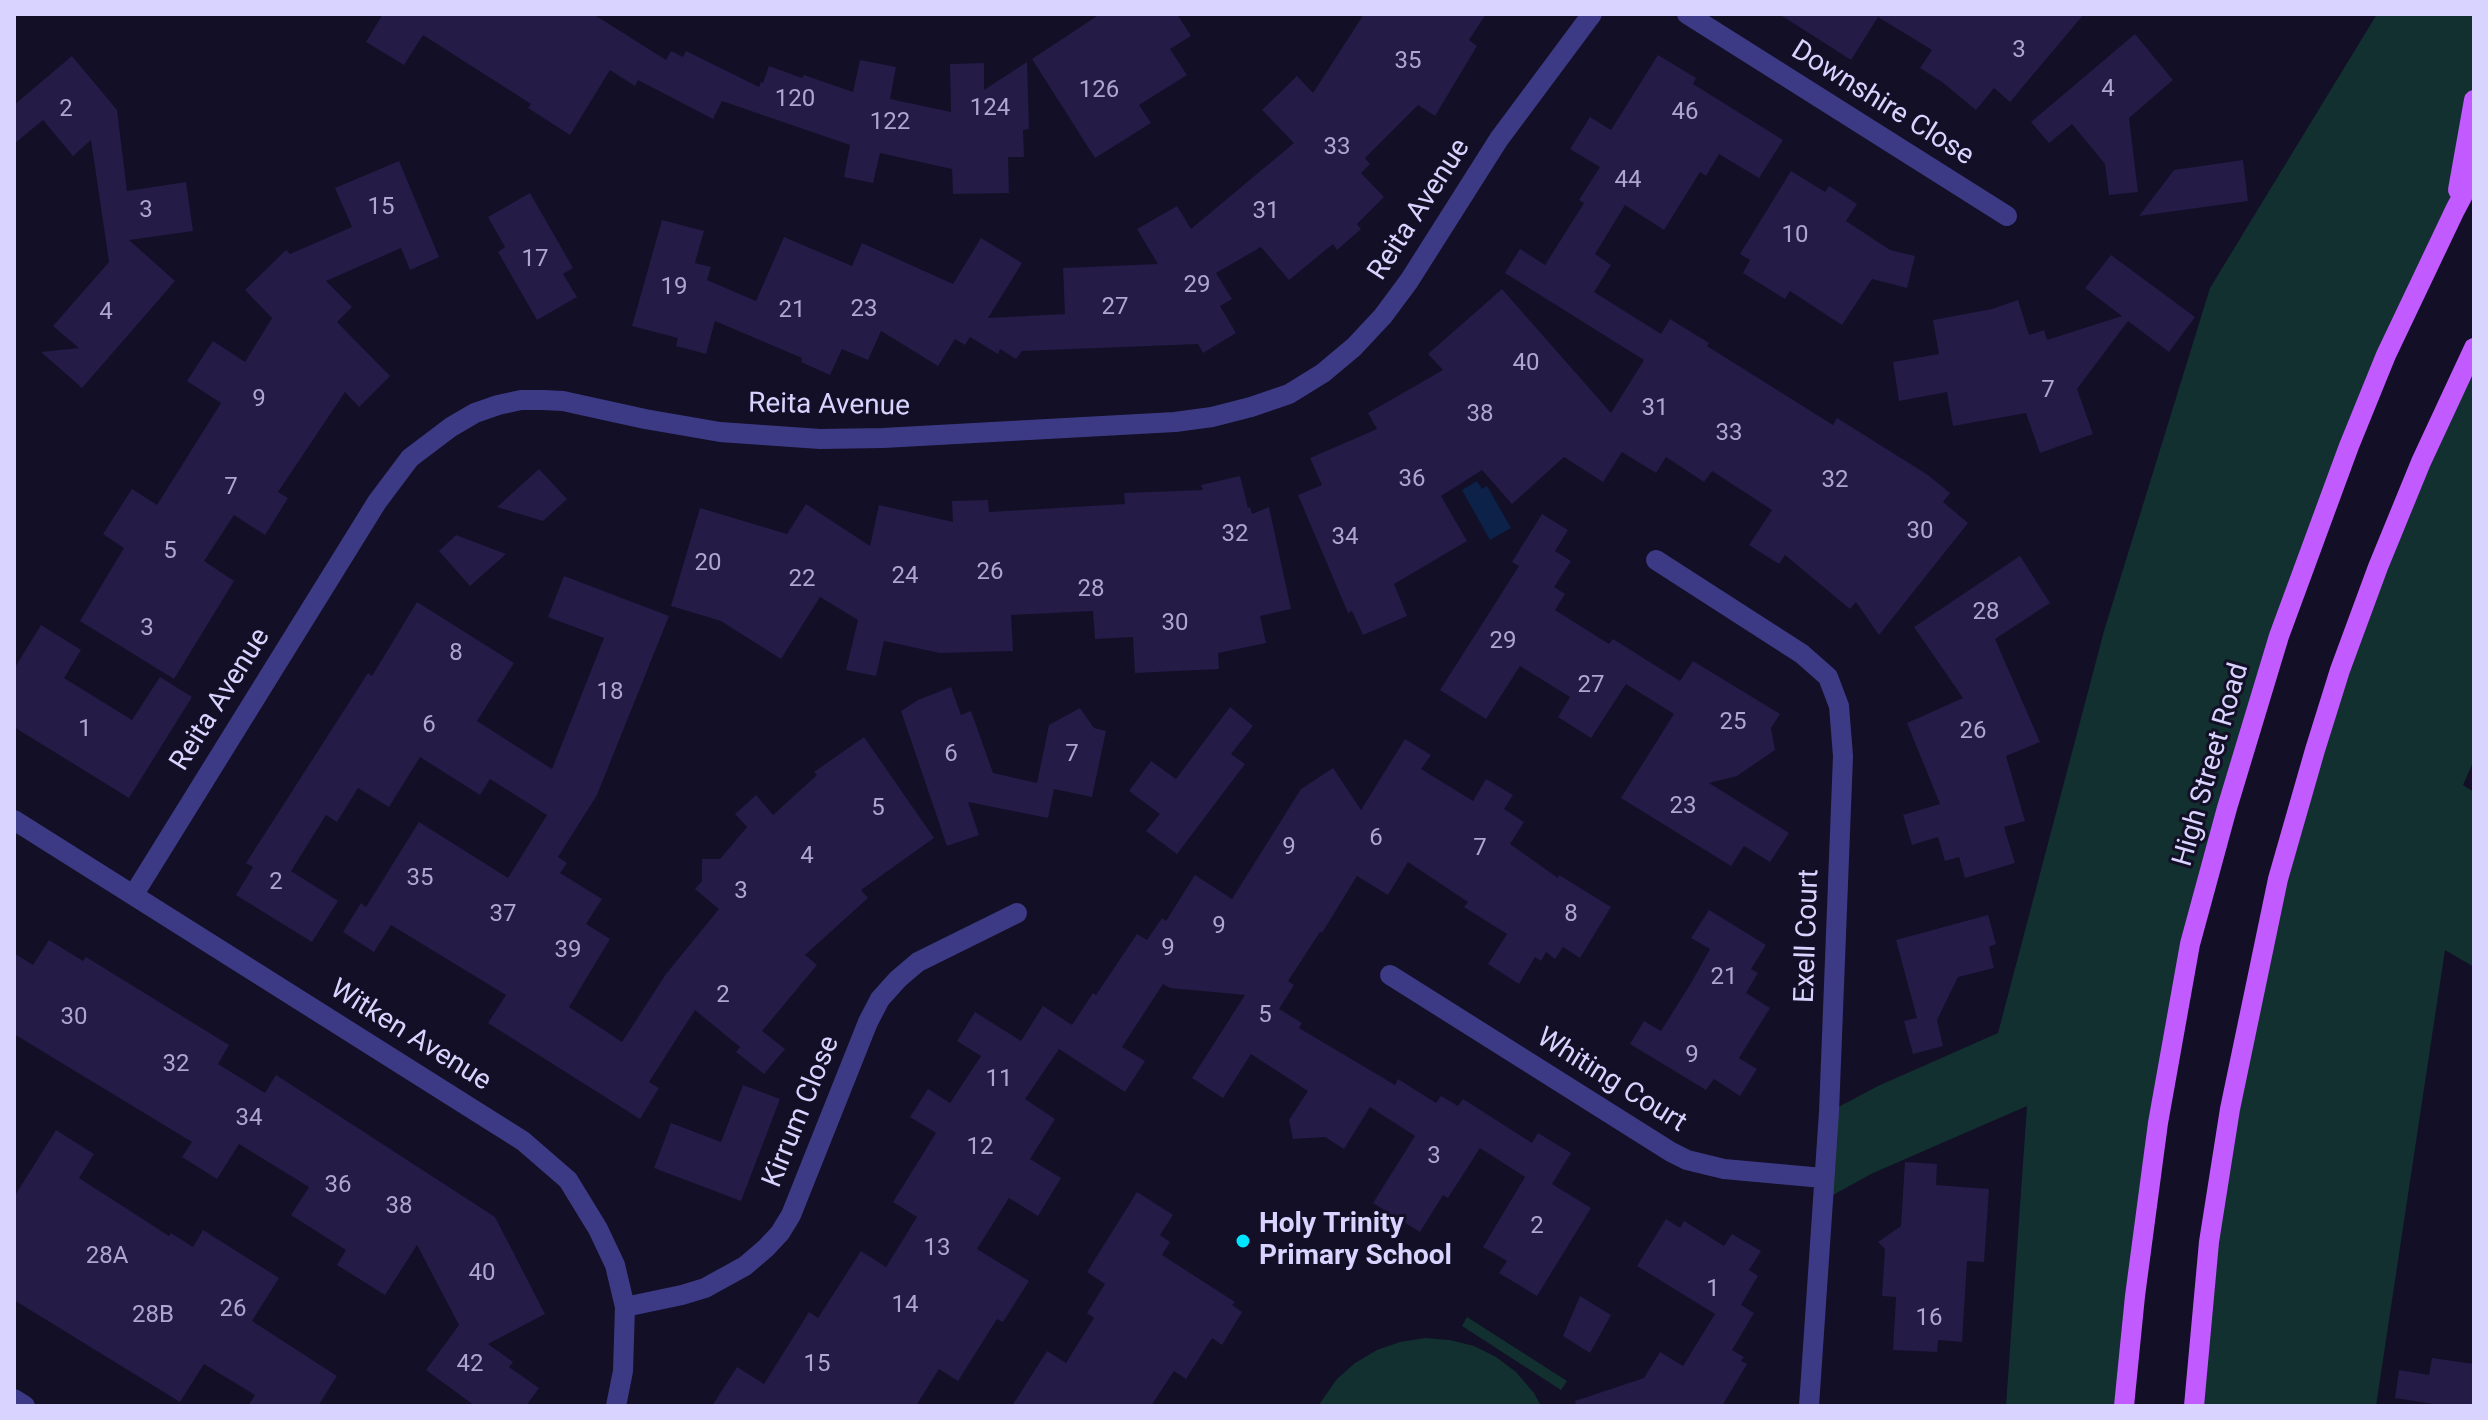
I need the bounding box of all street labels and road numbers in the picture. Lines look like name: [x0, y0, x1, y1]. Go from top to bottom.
street label: Downshire Close: [1785, 34, 1979, 174]
street label: Reita Avenue: [1362, 133, 1478, 287]
street label: Reita Avenue: [748, 388, 910, 424]
street label: Reita Avenue: [164, 622, 278, 778]
street label: High Street Road: [2167, 659, 2257, 871]
street label: Exell Court: [1789, 869, 1827, 1003]
street label: Witken Avenue: [323, 973, 497, 1099]
street label: Whiting Court: [1530, 1022, 1692, 1140]
street label: Kirrum Close: [756, 1031, 848, 1193]

